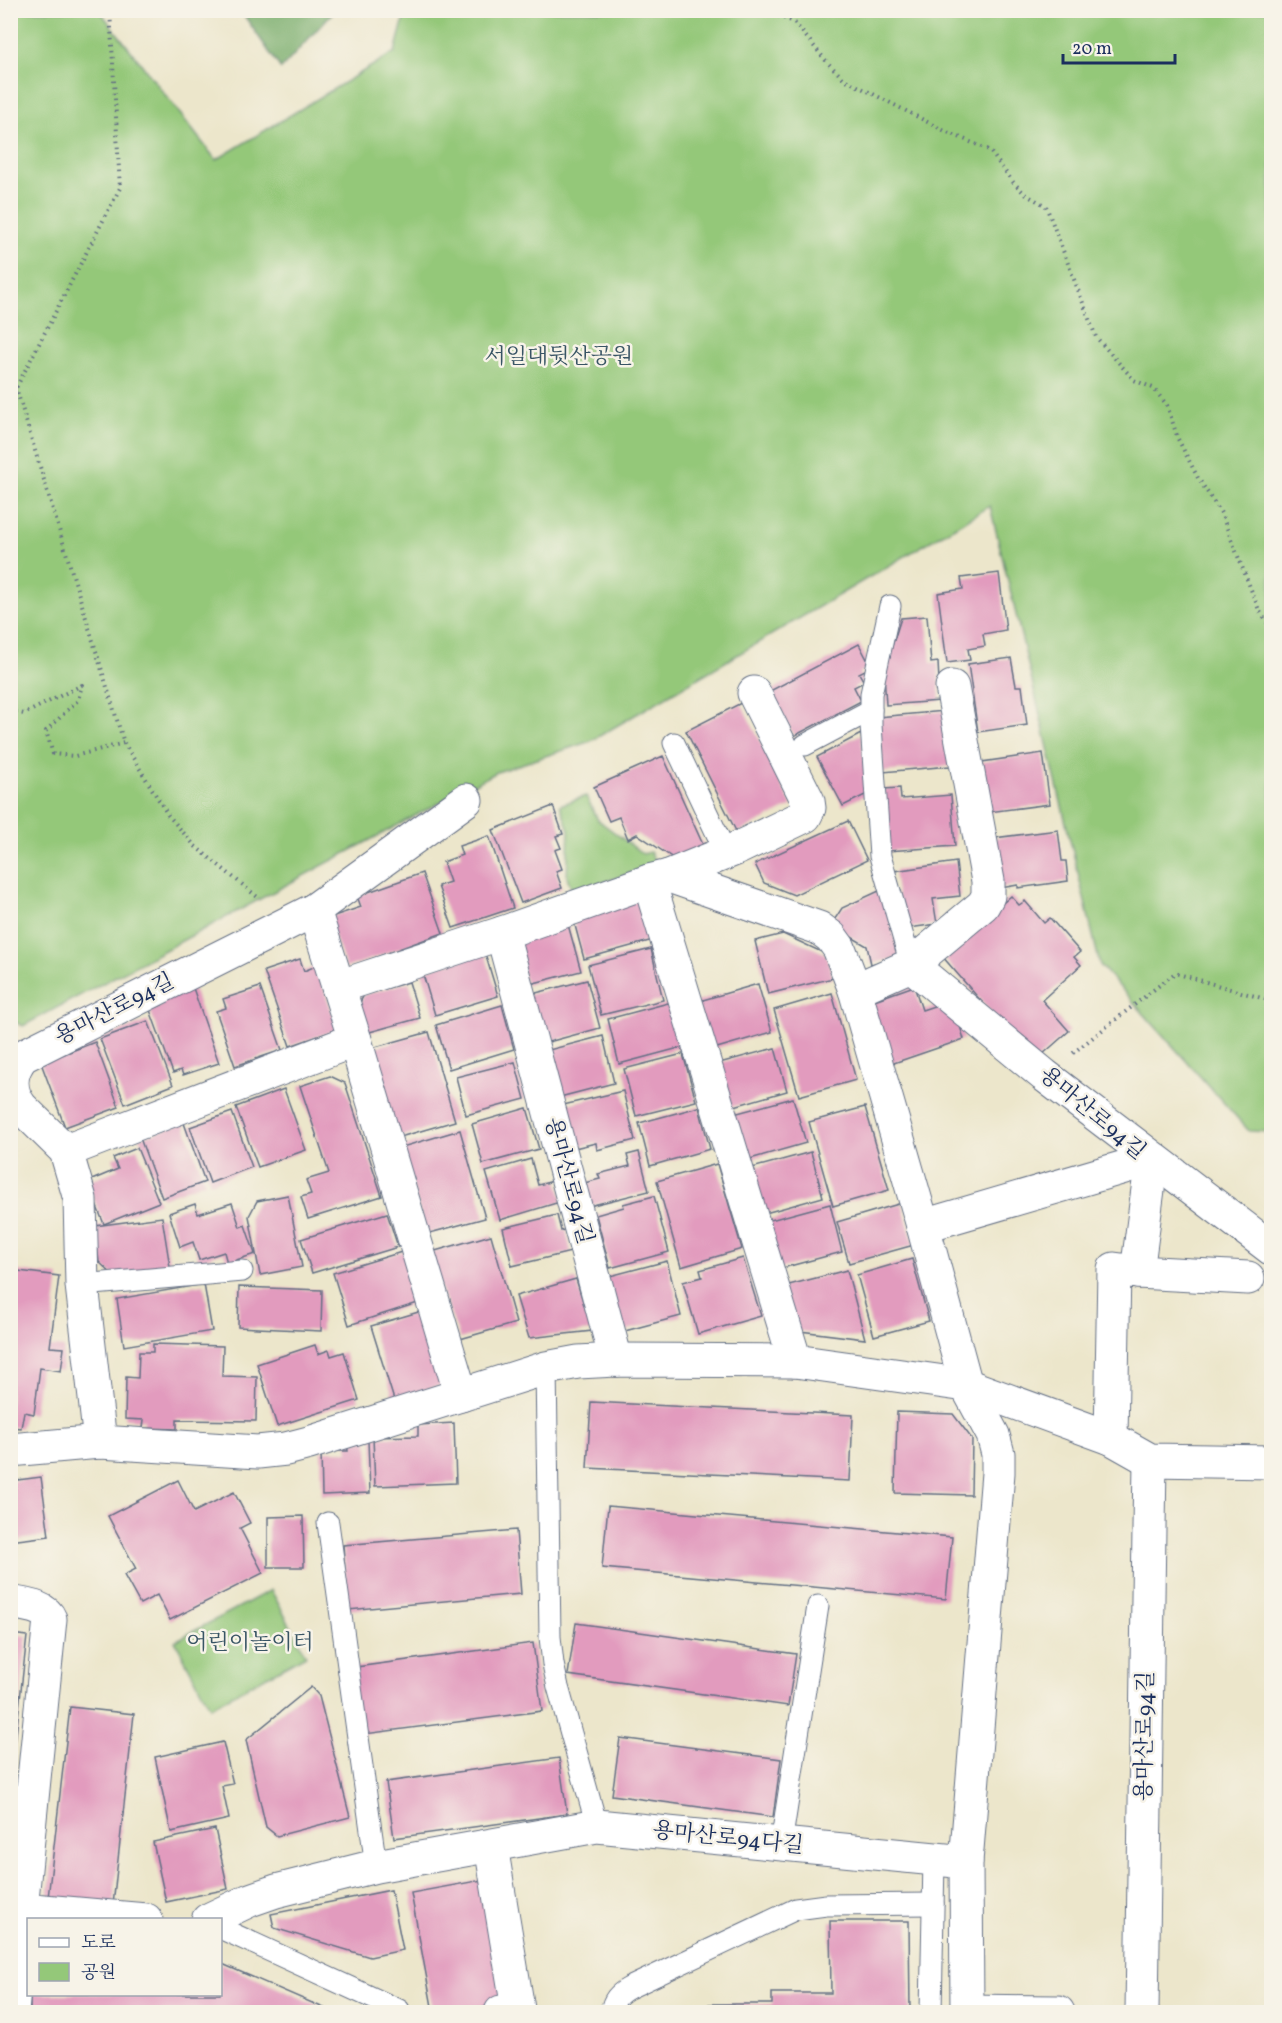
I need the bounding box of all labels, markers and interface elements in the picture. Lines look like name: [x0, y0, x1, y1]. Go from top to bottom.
scale bar: [1063, 27, 1176, 65]
text: 20 m: [1072, 37, 1112, 62]
park label: 서일대뒷산공원: [485, 342, 633, 373]
street label: 용마산로94길: [50, 967, 180, 1053]
street label: 용마산로94길: [1032, 1060, 1152, 1168]
street label: 용마산로94길: [536, 1114, 600, 1248]
park label: 어린이놀이터: [186, 1628, 314, 1659]
street label: 용마산로94길: [1129, 1671, 1163, 1801]
street label: 용마산로94다길: [651, 1816, 805, 1862]
legend: [27, 1918, 222, 1996]
text: 도로: [81, 1931, 116, 1956]
text: 공원: [81, 1961, 116, 1986]

